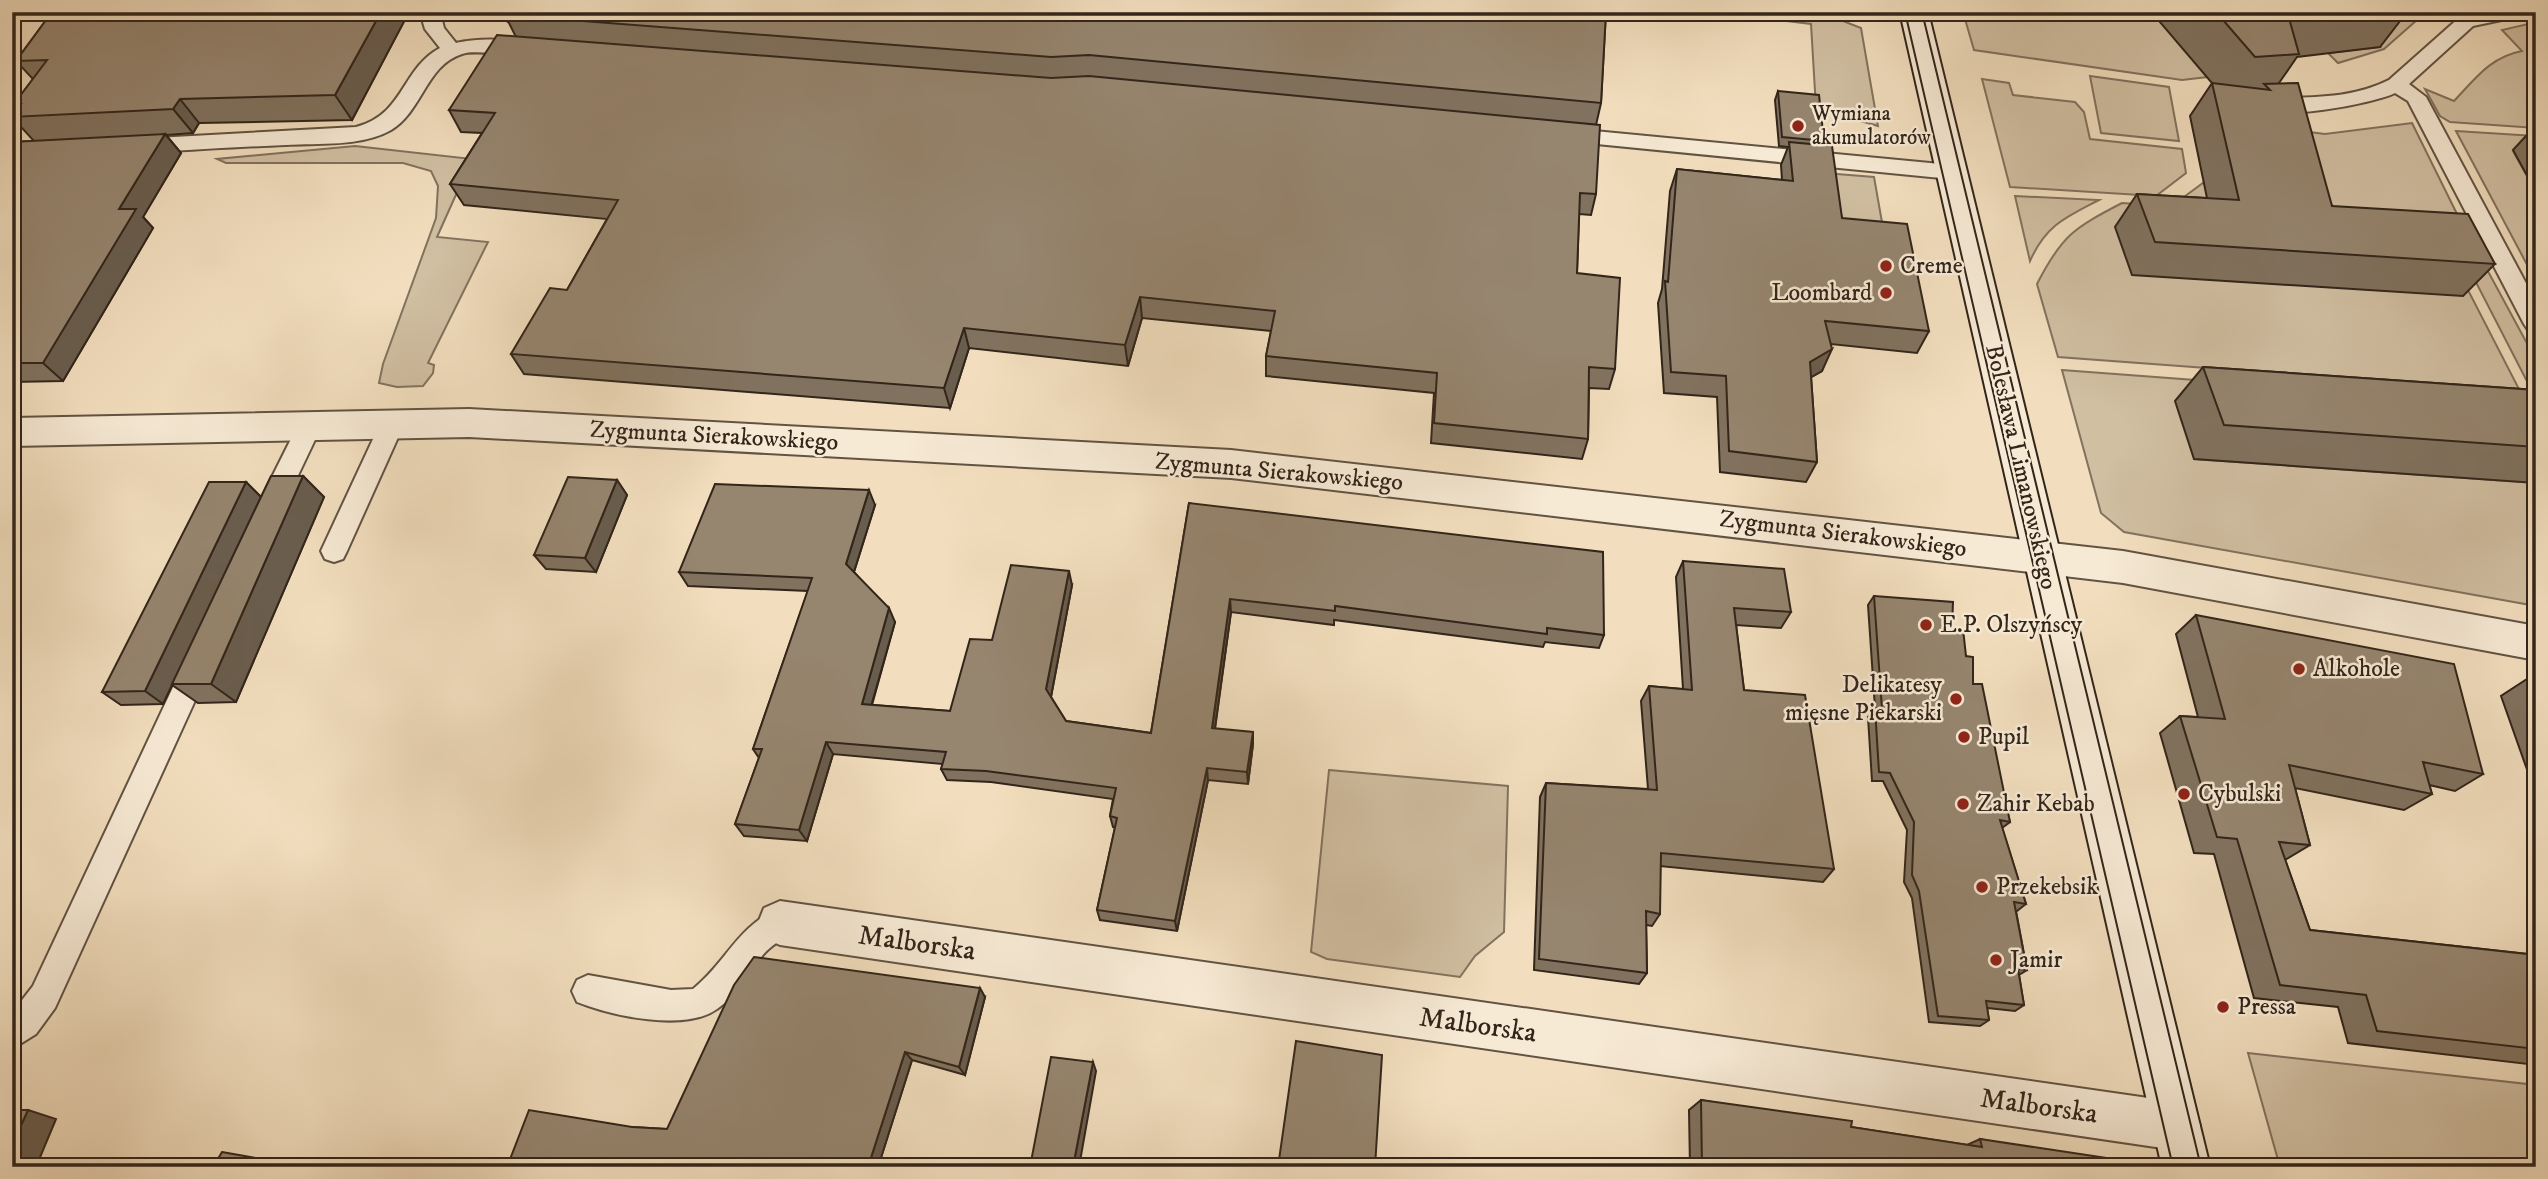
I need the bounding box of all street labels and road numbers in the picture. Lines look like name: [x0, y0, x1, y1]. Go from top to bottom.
street label: Bolesława Limanowskiego: [1978, 342, 2064, 592]
street label: Zygmunta Sierakowskiego: [589, 415, 839, 457]
street label: Zygmunta Sierakowskiego: [1154, 446, 1404, 498]
street label: Zygmunta Sierakowskiego: [1718, 504, 1968, 564]
street label: Malborska: [856, 917, 978, 969]
street label: Malborska: [1417, 999, 1539, 1051]
street label: Malborska: [1978, 1080, 2100, 1132]

